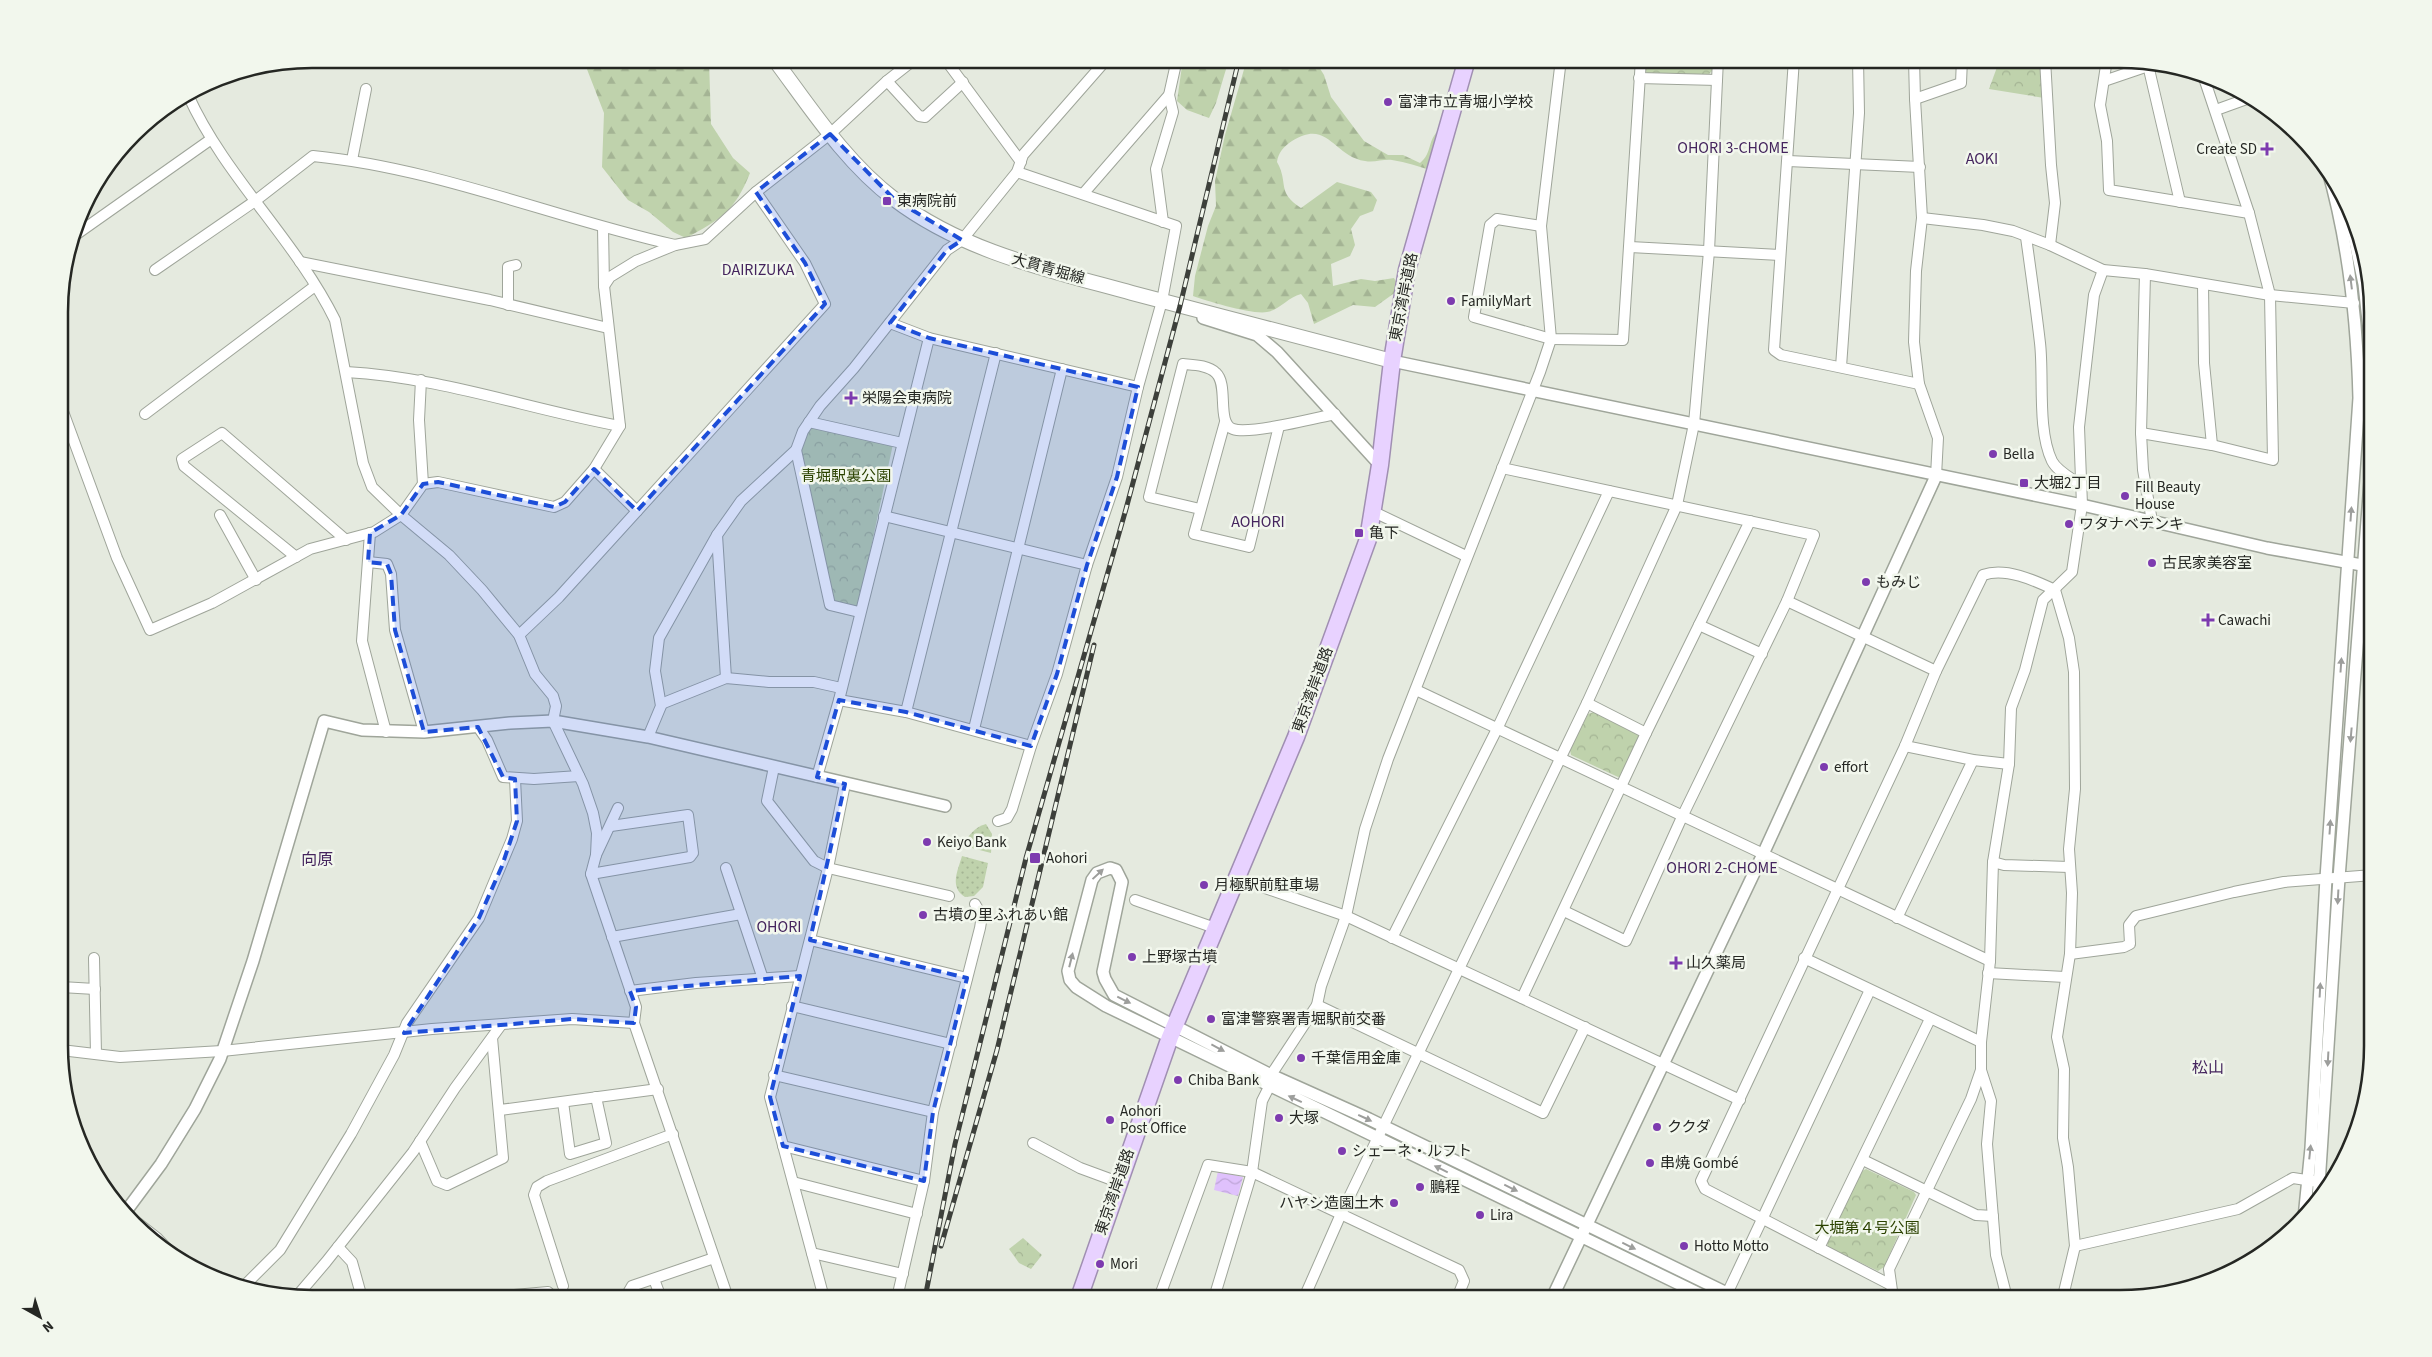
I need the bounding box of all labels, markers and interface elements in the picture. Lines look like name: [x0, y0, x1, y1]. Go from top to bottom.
place label: 富津市立青堀小学校: [1398, 92, 1533, 113]
marker: 富津市立青堀小学校: [1382, 96, 1394, 108]
district label: OHORI 3-CHOME: [1677, 137, 1789, 159]
place label: Create SD: [2196, 139, 2257, 160]
marker: Create SD: [2261, 143, 2273, 155]
district label: AOKI: [1966, 148, 1998, 170]
place label: 東病院前: [897, 191, 957, 212]
marker: 東病院前: [881, 195, 893, 207]
street label: 大貫青堀線: [1009, 249, 1087, 289]
street label: 東京湾岸道路: [1385, 251, 1423, 343]
district label: DAIRIZUKA: [722, 259, 795, 281]
one-way arrow: [2347, 274, 2355, 290]
place label: FamilyMart: [1461, 291, 1531, 312]
marker: FamilyMart: [1445, 295, 1457, 307]
place label: 栄陽会東病院: [862, 388, 952, 409]
marker: 栄陽会東病院: [844, 391, 858, 405]
place label: Bella: [2003, 444, 2034, 465]
marker: Bella: [1987, 448, 1999, 460]
park label: 青堀駅裏公園: [801, 466, 891, 487]
place label: 大堀2丁目: [2034, 473, 2101, 494]
marker: 大堀2丁目: [2018, 477, 2030, 489]
place label: Fill Beauty House: [2135, 477, 2201, 515]
marker: Fill Beauty House: [2119, 490, 2131, 502]
one-way arrow: [2348, 506, 2356, 522]
district label: AOHORI: [1231, 511, 1285, 533]
place label: ワタナベデンキ: [2079, 514, 2184, 535]
marker: ワタナベデンキ: [2063, 518, 2075, 530]
place label: 亀下: [1369, 523, 1399, 544]
marker: 亀下: [1353, 527, 1365, 539]
place label: 古民家美容室: [2162, 553, 2252, 574]
marker: 古民家美容室: [2146, 557, 2158, 569]
place label: もみじ: [1876, 572, 1921, 593]
marker: もみじ: [1860, 576, 1872, 588]
place label: Cawachi: [2218, 610, 2271, 631]
marker: Cawachi: [2202, 614, 2214, 626]
street label: 東京湾岸道路: [1288, 644, 1338, 736]
one-way arrow: [2338, 657, 2346, 673]
one-way arrow: [2347, 727, 2355, 743]
place label: effort: [1834, 757, 1868, 778]
marker: effort: [1818, 761, 1830, 773]
one-way arrow: [2326, 819, 2334, 835]
place label: Keiyo Bank: [937, 832, 1007, 853]
marker: Keiyo Bank: [921, 836, 933, 848]
place label: Aohori: [1046, 848, 1087, 869]
district label: 向原: [301, 849, 333, 871]
marker: Aohori: [1028, 851, 1042, 865]
district label: OHORI 2-CHOME: [1666, 857, 1778, 879]
one-way arrow: [1092, 868, 1104, 880]
place label: 月極駅前駐車場: [1214, 875, 1319, 896]
marker: 月極駅前駐車場: [1198, 879, 1210, 891]
one-way arrow: [2334, 889, 2342, 905]
place label: 古墳の里ふれあい館: [933, 905, 1068, 926]
marker: 古墳の里ふれあい館: [917, 909, 929, 921]
district label: OHORI: [757, 916, 802, 938]
place label: 上野塚古墳: [1142, 947, 1217, 968]
marker: 上野塚古墳: [1126, 951, 1138, 963]
one-way arrow: [1067, 953, 1075, 968]
place label: 山久薬局: [1686, 953, 1746, 974]
marker: 山久薬局: [1670, 957, 1682, 969]
one-way arrow: [2316, 981, 2324, 997]
one-way arrow: [1116, 995, 1131, 1004]
place label: 富津警察署青堀駅前交番: [1221, 1009, 1386, 1030]
marker: 富津警察署青堀駅前交番: [1205, 1013, 1217, 1025]
one-way arrow: [1211, 1044, 1226, 1052]
place label: 千葉信用金庫: [1311, 1048, 1401, 1069]
one-way arrow: [2324, 1051, 2332, 1067]
marker: 千葉信用金庫: [1295, 1052, 1307, 1064]
district label: 松山: [2192, 1057, 2224, 1079]
place label: Chiba Bank: [1188, 1070, 1260, 1091]
marker: Chiba Bank: [1172, 1074, 1184, 1086]
one-way arrow: [1288, 1095, 1302, 1103]
place label: Aohori Post Office: [1120, 1101, 1187, 1139]
place label: 大塚: [1289, 1108, 1319, 1129]
marker: 大塚: [1273, 1112, 1285, 1124]
marker: Aohori Post Office: [1104, 1114, 1116, 1126]
one-way arrow: [1358, 1114, 1372, 1122]
place label: ククダ: [1667, 1117, 1711, 1138]
marker: ククダ: [1651, 1121, 1663, 1133]
place label: シェーネ・ルフト: [1352, 1141, 1472, 1162]
one-way arrow: [2306, 1143, 2314, 1159]
marker: シェーネ・ルフト: [1336, 1145, 1348, 1157]
street label: 東京湾岸道路: [1090, 1146, 1140, 1238]
place label: 串焼 Gombé: [1660, 1153, 1739, 1174]
marker: 串焼 Gombé: [1644, 1157, 1656, 1169]
one-way arrow: [1434, 1165, 1448, 1173]
place label: 鵬程: [1430, 1177, 1460, 1198]
marker: 鵬程: [1414, 1181, 1426, 1193]
one-way arrow: [1504, 1184, 1518, 1192]
place label: ハヤシ造園土木: [1279, 1193, 1384, 1214]
marker: ハヤシ造園土木: [1388, 1197, 1400, 1209]
place label: Lira: [1490, 1205, 1513, 1226]
marker: Lira: [1474, 1209, 1486, 1221]
park label: 大堀第４号公園: [1814, 1218, 1920, 1239]
place label: Hotto Motto: [1694, 1236, 1769, 1257]
marker: Hotto Motto: [1678, 1240, 1690, 1252]
one-way arrow: [1622, 1241, 1637, 1250]
place label: Mori: [1110, 1254, 1138, 1275]
marker: Mori: [1094, 1258, 1106, 1270]
north arrow: [15, 1292, 65, 1342]
text: N: [38, 1316, 57, 1337]

